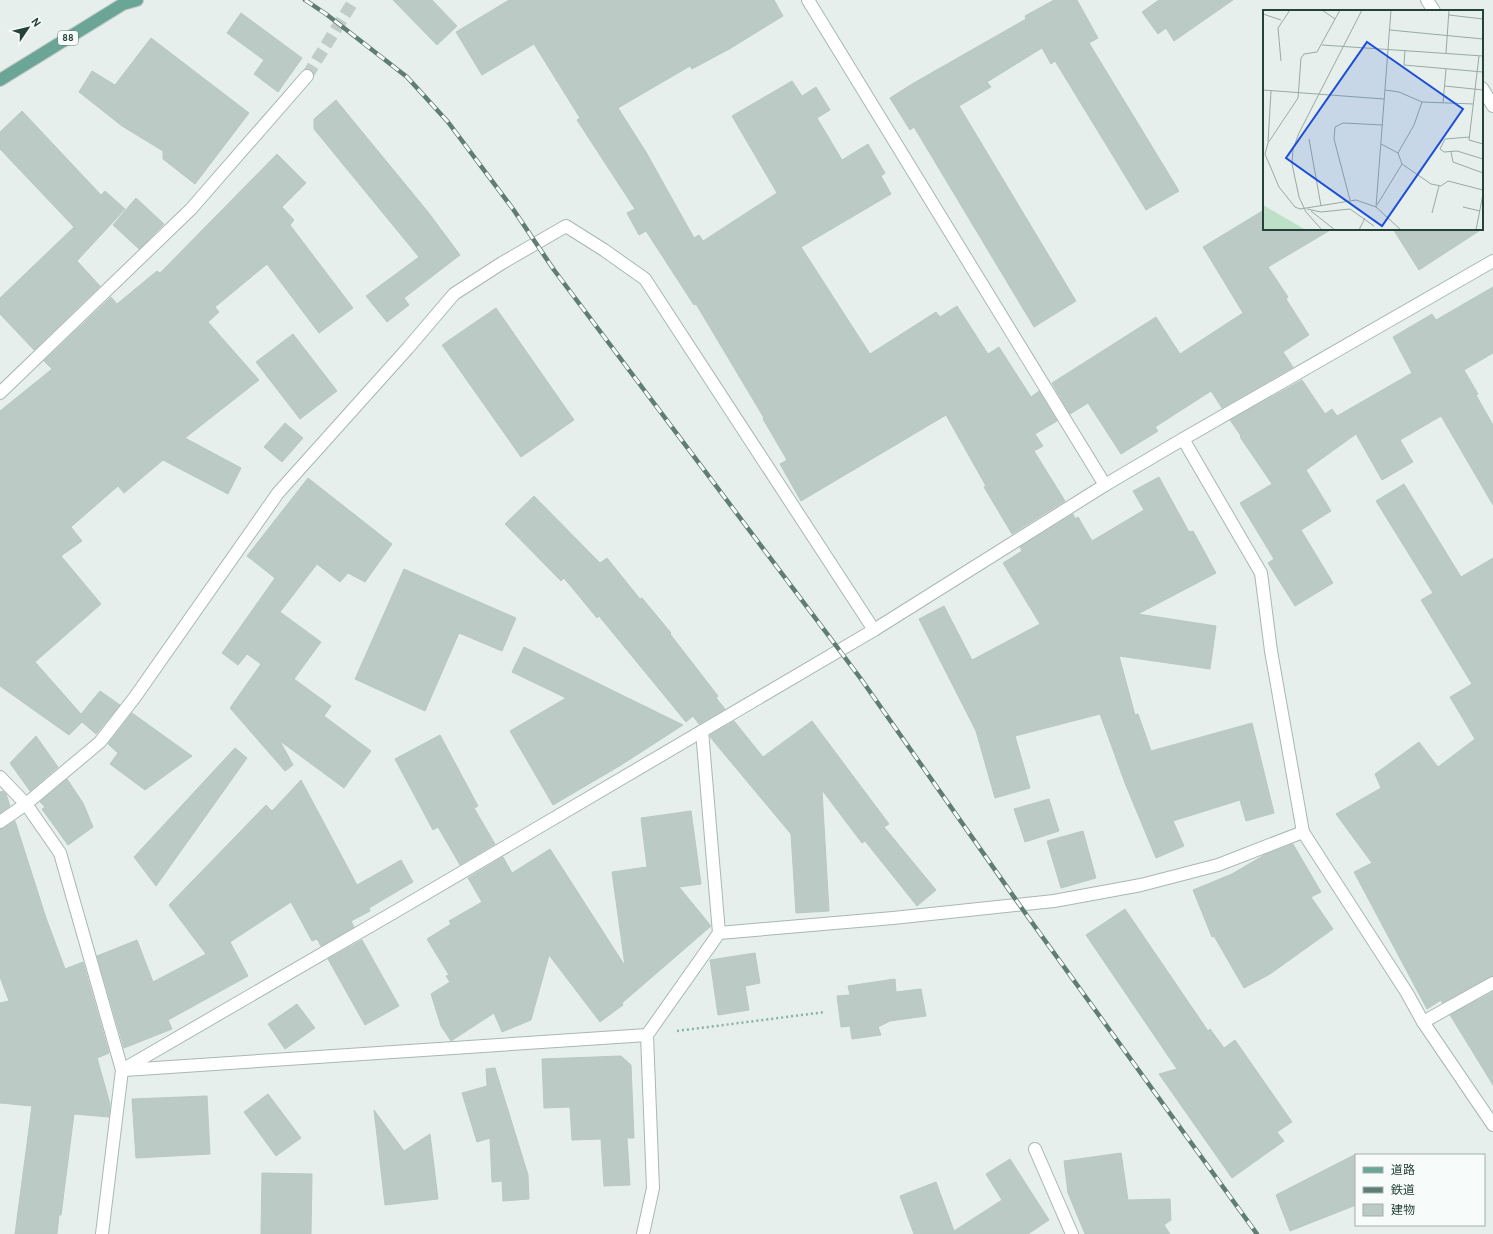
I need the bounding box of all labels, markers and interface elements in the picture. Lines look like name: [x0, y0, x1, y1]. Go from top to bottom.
north arrow: [8, 8, 48, 48]
inset map: [1263, 10, 1483, 230]
text: N: [27, 16, 43, 30]
road number: 88: [58, 31, 78, 45]
legend: [1355, 1154, 1485, 1226]
text: 道路: [1391, 1163, 1415, 1179]
text: 鉄道: [1391, 1183, 1415, 1199]
text: 建物: [1391, 1203, 1415, 1219]

